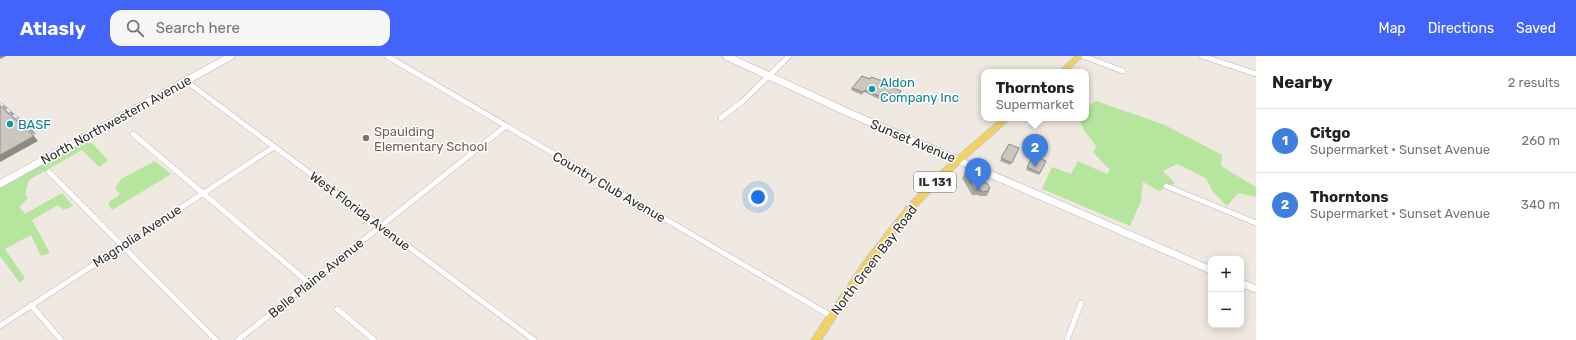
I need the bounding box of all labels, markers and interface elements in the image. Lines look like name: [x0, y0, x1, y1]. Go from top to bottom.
search box: [110, 10, 390, 46]
text: Atlasly: [20, 17, 86, 40]
icon: search: [124, 17, 146, 39]
text: Search here: [156, 19, 240, 37]
text: Map: [1379, 20, 1406, 37]
text: Directions: [1428, 20, 1494, 37]
text: Saved: [1516, 20, 1556, 37]
popup: [981, 69, 1089, 121]
street label: North Northwestern Avenue: [38, 72, 194, 168]
text: Nearby: [1272, 72, 1333, 92]
place label: Aldon Company Inc: [880, 75, 959, 105]
text: 2 results: [1508, 75, 1560, 90]
text: Thorntons: [996, 79, 1074, 97]
marker: Aldon Company Inc: [867, 84, 877, 94]
text: Supermarket: [996, 97, 1074, 112]
street label: Sunset Avenue: [868, 116, 958, 166]
place label: BASF: [18, 117, 51, 132]
marker: BASF: [5, 119, 15, 129]
place label: Spaulding Elementary School: [374, 124, 487, 154]
text: Citgo: [1310, 124, 1351, 142]
marker: Spaulding Elementary School: [361, 133, 371, 143]
text: 1: [1282, 133, 1288, 148]
text: 260 m: [1522, 133, 1560, 148]
pin: 2: [1022, 134, 1048, 167]
text: Supermarket · Sunset Avenue: [1310, 142, 1490, 157]
street label: Country Club Avenue: [550, 149, 668, 225]
pin: 1: [965, 158, 991, 191]
street label: West Florida Avenue: [307, 168, 413, 254]
road number: IL 131: [914, 172, 956, 192]
your location: [748, 187, 768, 207]
text: Thorntons: [1310, 188, 1389, 206]
text: 2: [1281, 197, 1289, 212]
text: 340 m: [1521, 197, 1560, 212]
street label: Magnolia Avenue: [90, 202, 185, 271]
street label: North Green Bay Road: [828, 202, 920, 318]
text: Supermarket · Sunset Avenue: [1310, 206, 1490, 221]
street label: Belle Plaine Avenue: [265, 235, 367, 321]
map controls: [1208, 256, 1244, 328]
button: +: [1208, 256, 1244, 292]
button: −: [1208, 292, 1244, 328]

